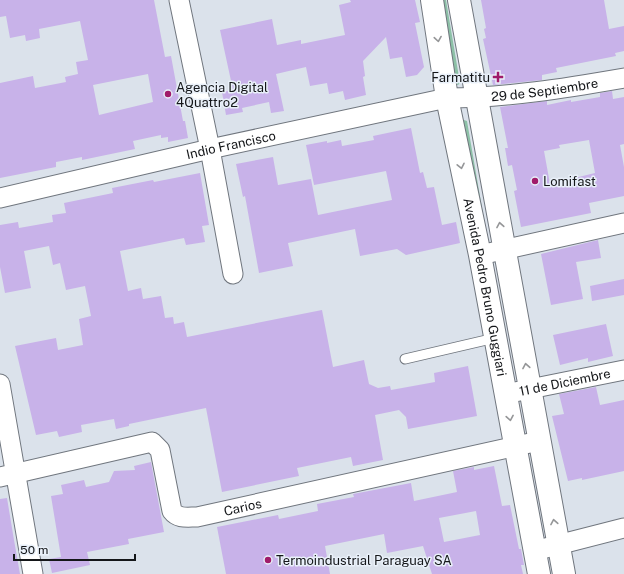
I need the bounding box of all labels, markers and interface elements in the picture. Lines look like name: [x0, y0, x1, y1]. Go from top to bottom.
one-way arrow: [433, 35, 442, 42]
place label: Farmatitu: [431, 70, 490, 85]
marker: Farmatitu: [493, 72, 503, 82]
street label: 29 de Septiembre: [491, 76, 599, 104]
place label: Agencia Digital 4Quattro2: [176, 80, 268, 110]
marker: Agencia Digital 4Quattro2: [163, 89, 173, 99]
street label: Indio Francisco: [185, 128, 277, 162]
one-way arrow: [457, 163, 465, 169]
place label: Lomifast: [543, 174, 596, 189]
marker: Lomifast: [530, 176, 540, 186]
street label: Avenida Pedro Bruno Guggiari: [460, 197, 509, 377]
one-way arrow: [496, 222, 505, 228]
one-way arrow: [522, 363, 530, 370]
street label: 11 de Diciembre: [518, 366, 612, 399]
one-way arrow: [505, 415, 514, 421]
street label: Carios: [222, 496, 263, 519]
one-way arrow: [551, 519, 559, 525]
scale bar: [14, 536, 135, 562]
text: 50 m: [20, 543, 48, 557]
place label: Termoindustrial Paraguay SA: [276, 553, 452, 568]
marker: Termoindustrial Paraguay SA: [263, 555, 273, 565]

